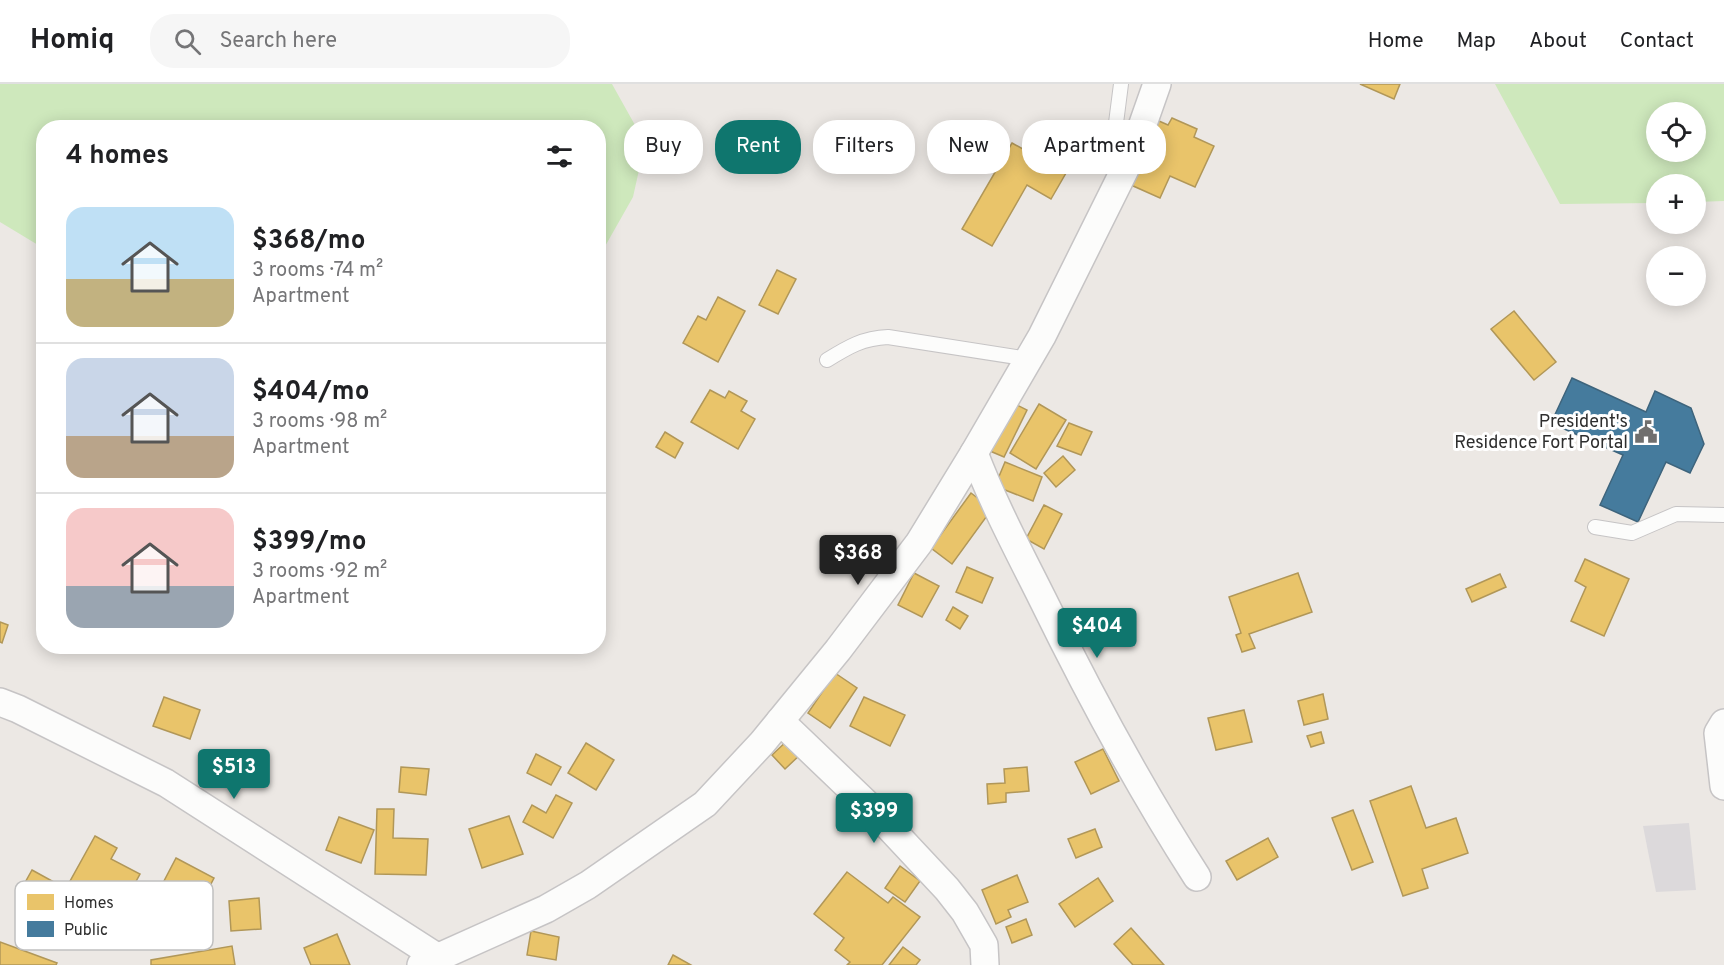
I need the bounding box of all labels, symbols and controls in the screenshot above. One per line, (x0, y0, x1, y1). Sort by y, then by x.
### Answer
search box (150, 14, 570, 68)
text: Homiq (30, 23, 114, 59)
icon: search (171, 25, 204, 58)
text: Search here (219, 28, 337, 55)
text: Home (1368, 28, 1424, 55)
text: Map (1457, 28, 1496, 55)
text: About (1529, 28, 1587, 55)
text: Contact (1620, 28, 1694, 55)
map controls (1646, 102, 1706, 306)
button: locate (1646, 102, 1706, 162)
chip: Buy (624, 120, 703, 174)
chip: Rent (715, 120, 801, 174)
chip: Filters (813, 120, 915, 174)
chip: New (927, 120, 1010, 174)
chip: Apartment (1022, 120, 1166, 174)
text: 4 homes (66, 140, 169, 173)
icon: filters (543, 140, 576, 173)
button: + (1646, 174, 1706, 234)
text: $368/mo (252, 225, 365, 258)
icon: home (114, 231, 186, 303)
button: − (1646, 246, 1706, 306)
text: 3 rooms · 74 m² (252, 258, 383, 284)
text: Apartment (252, 284, 350, 310)
text: $404/mo (252, 376, 369, 409)
icon: home (114, 382, 186, 454)
text: 3 rooms · 98 m² (252, 409, 387, 435)
place label: President's Residence Fort Portal (1454, 411, 1628, 455)
public building icon: President's Residence Fort Portal (1633, 419, 1659, 445)
text: Apartment (252, 435, 350, 461)
text: $399/mo (252, 526, 366, 559)
icon: home (114, 532, 186, 604)
pin: $368 (822, 535, 894, 586)
text: $368 (834, 541, 882, 567)
text: 3 rooms · 92 m² (252, 559, 387, 585)
text: Apartment (252, 585, 350, 611)
pin: $404 (1061, 608, 1133, 659)
text: $404 (1072, 614, 1122, 640)
pin: $513 (198, 749, 270, 800)
text: $513 (212, 755, 256, 781)
pin: $399 (838, 793, 910, 844)
text: $399 (850, 799, 898, 825)
legend (15, 881, 213, 950)
text: Homes (64, 894, 114, 914)
text: Public (64, 921, 108, 941)

